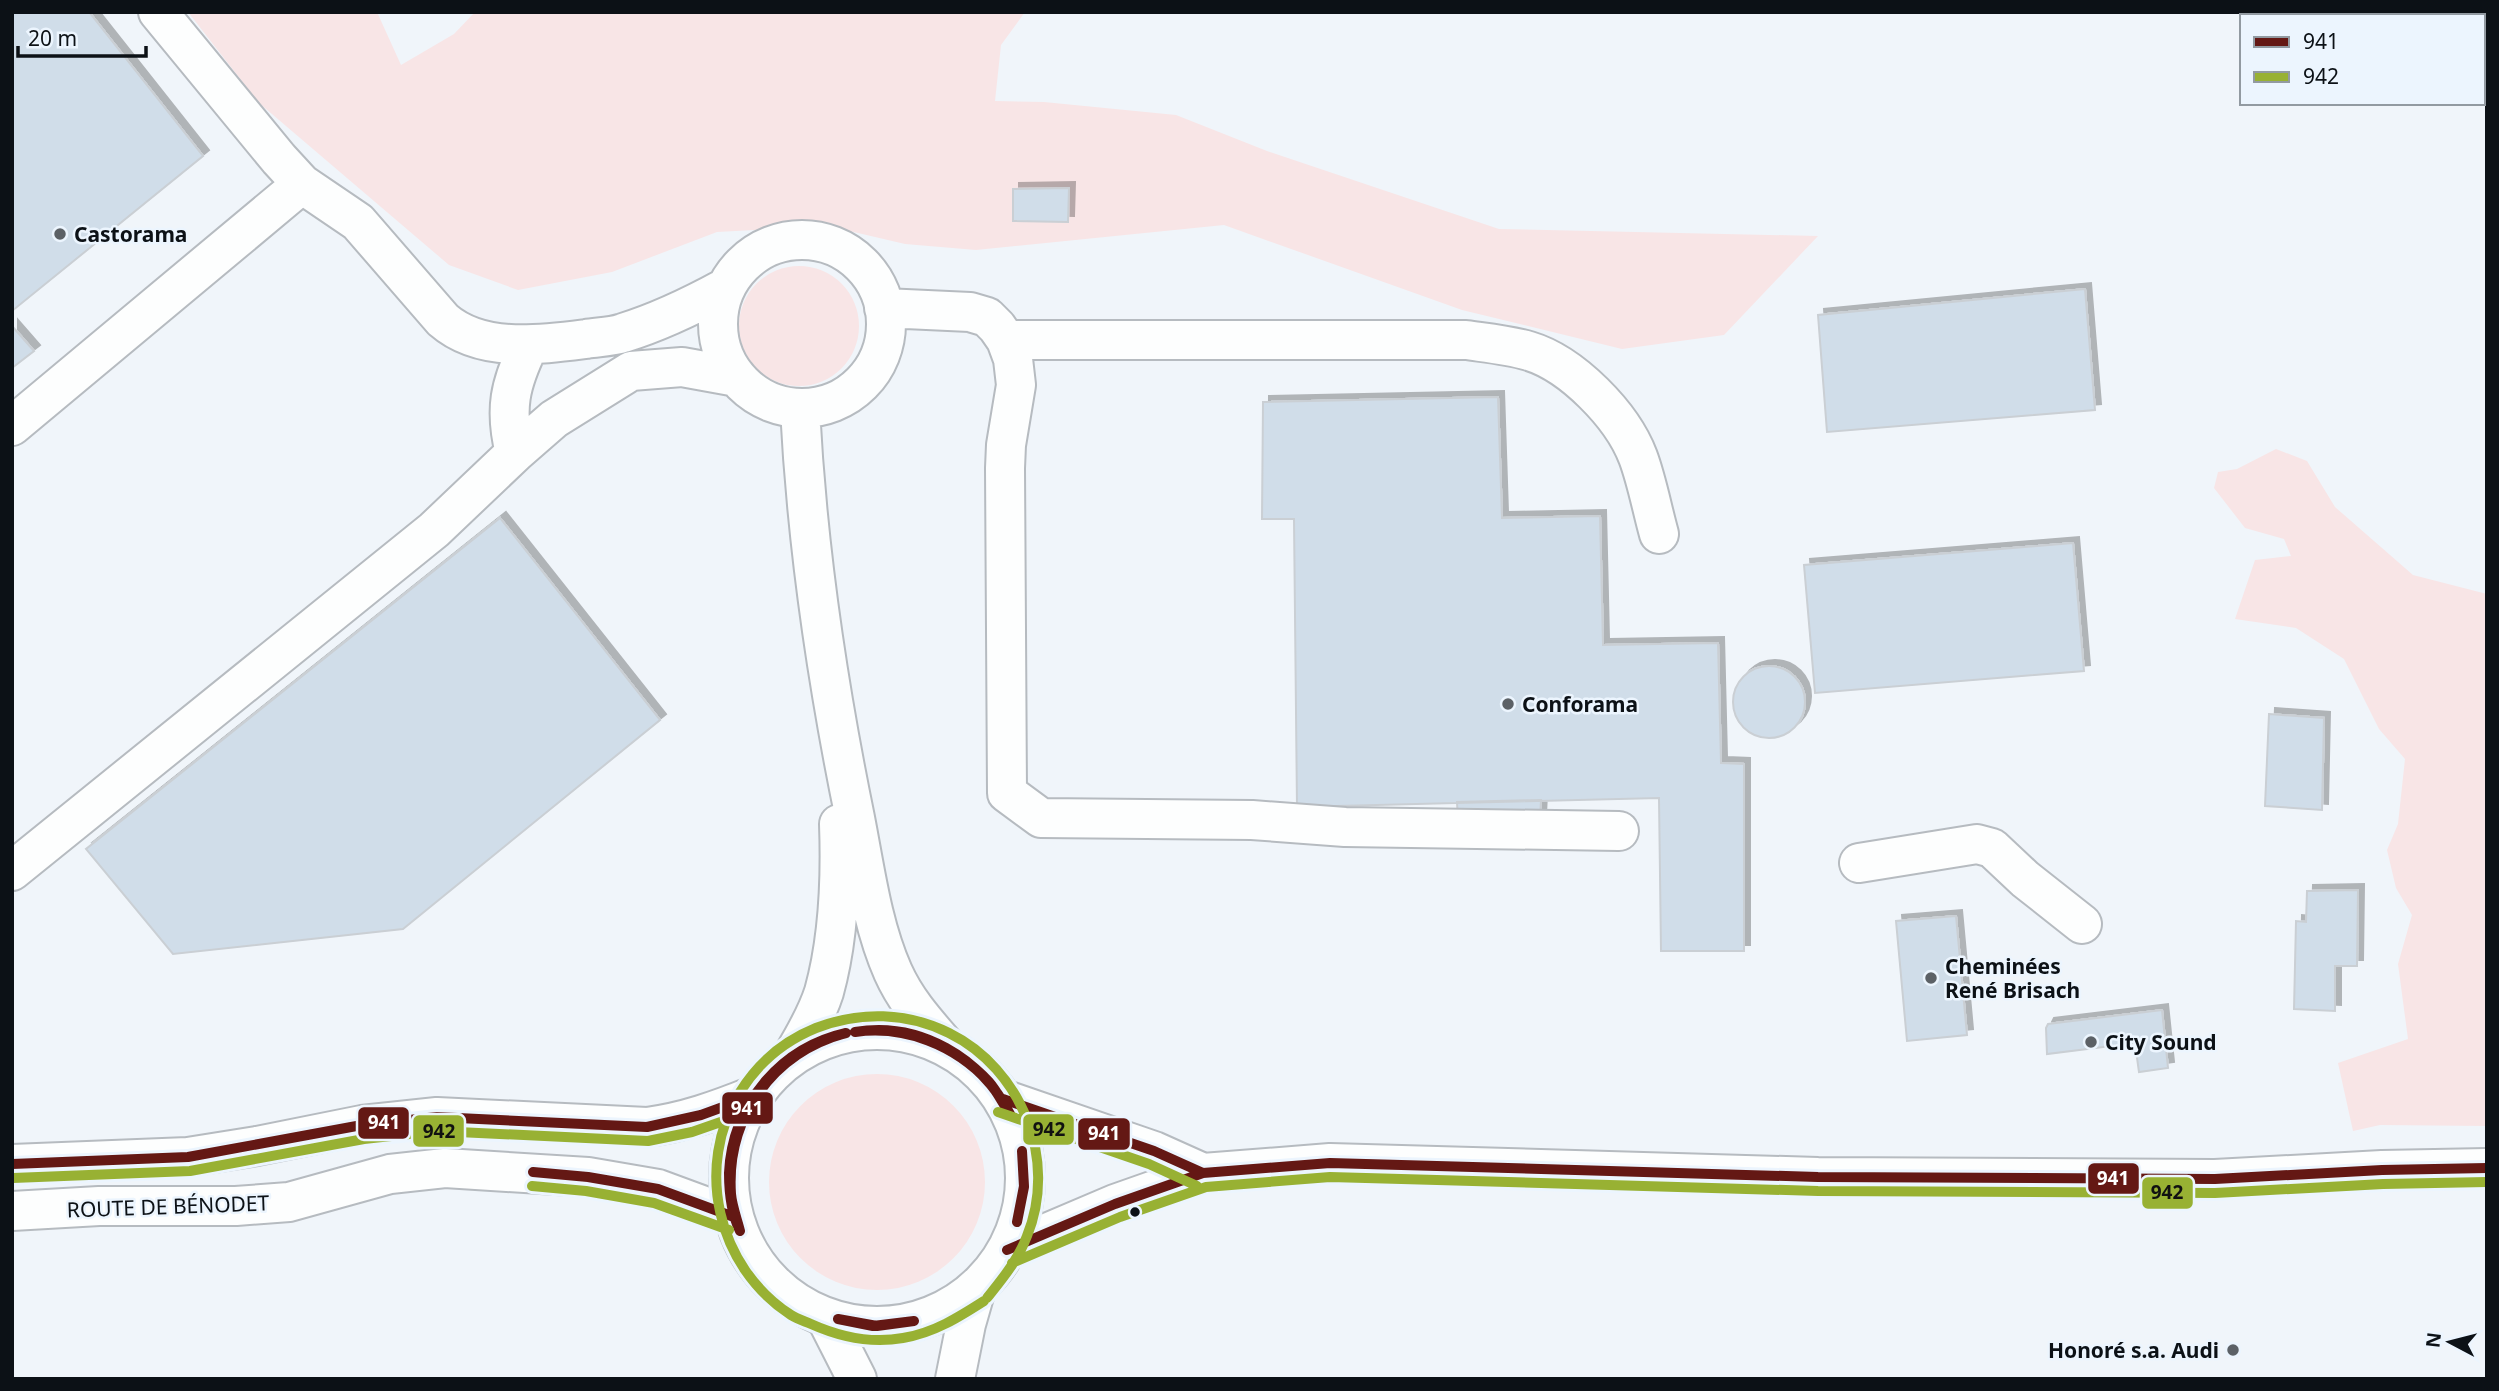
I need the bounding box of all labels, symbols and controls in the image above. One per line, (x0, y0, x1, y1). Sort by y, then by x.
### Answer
scale bar (18, 14, 145, 58)
legend (2240, 14, 2485, 105)
text: 20 m (28, 24, 77, 52)
text: 941 (2303, 27, 2339, 55)
text: 942 (2303, 62, 2339, 90)
place label: Castorama (74, 220, 187, 248)
marker: Castorama (52, 226, 68, 242)
place label: Conforama (1522, 690, 1638, 718)
marker: Conforama (1500, 696, 1516, 712)
place label: Cheminées René Brisach (1945, 952, 2080, 1004)
marker: Cheminées René Brisach (1923, 970, 1939, 986)
place label: City Sound (2105, 1028, 2217, 1056)
marker: City Sound (2083, 1034, 2099, 1050)
line badge: 941 (721, 1091, 774, 1125)
text: 941 (731, 1095, 763, 1121)
line badge: 941 (357, 1106, 410, 1140)
text: 941 (368, 1109, 400, 1135)
line badge: 942 (1022, 1113, 1075, 1146)
line badge: 942 (412, 1114, 465, 1148)
text: 942 (1033, 1116, 1065, 1142)
line badge: 941 (1077, 1117, 1131, 1151)
text: 942 (423, 1118, 455, 1144)
text: 941 (1088, 1120, 1120, 1146)
line badge: 941 (2087, 1162, 2140, 1195)
text: 941 (2097, 1165, 2129, 1191)
line badge: 942 (2141, 1176, 2194, 1210)
text: 942 (2151, 1179, 2183, 1205)
street label: ROUTE DE BÉNODET (66, 1188, 270, 1224)
unlabelled marker (1128, 1205, 1142, 1219)
north arrow (2415, 1307, 2485, 1377)
text: N (2419, 1331, 2447, 1349)
place label: Honoré s.a. Audi (2048, 1336, 2219, 1364)
marker: Honoré s.a. Audi (2225, 1342, 2241, 1358)

